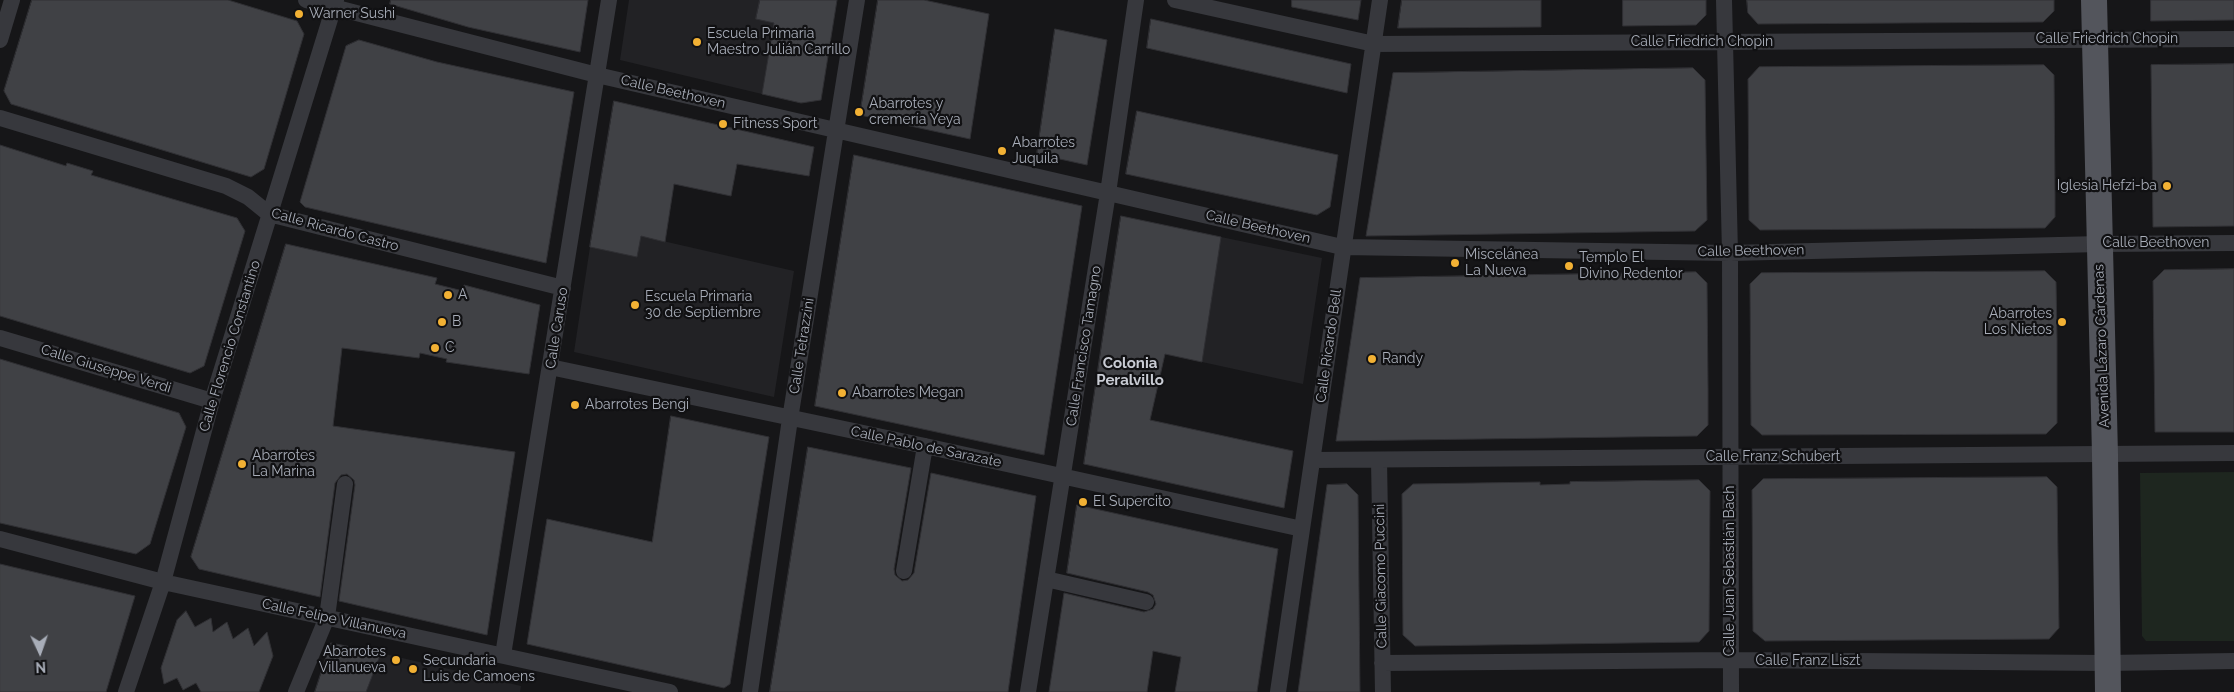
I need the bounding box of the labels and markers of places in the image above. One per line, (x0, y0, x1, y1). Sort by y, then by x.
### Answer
place label: Warner Sushi (309, 6, 395, 22)
marker: Warner Sushi (293, 8, 305, 20)
place label: Escuela Primaria Maestro Julián Carrillo (707, 26, 850, 58)
marker: Escuela Primaria Maestro Julián Carrillo (691, 36, 703, 48)
place label: Abarrotes y cremería Yeya (869, 96, 961, 128)
marker: Abarrotes y cremería Yeya (853, 106, 865, 118)
place label: Fitness Sport (733, 116, 818, 132)
marker: Fitness Sport (717, 118, 729, 130)
place label: Abarrotes Juquila (1012, 135, 1075, 168)
marker: Abarrotes Juquila (996, 145, 1008, 157)
place label: Iglesia Hefzi-ba (2057, 178, 2157, 194)
marker: Iglesia Hefzi-ba (2161, 180, 2173, 192)
place label: Miscelánea La Nueva (1465, 247, 1538, 280)
place label: Templo El Divino Redentor (1579, 250, 1683, 282)
marker: Miscelánea La Nueva (1449, 257, 1461, 269)
marker: Templo El Divino Redentor (1563, 260, 1575, 272)
place label: A (458, 287, 467, 303)
marker: A (442, 289, 454, 301)
place label: Escuela Primaria 30 de Septiembre (645, 289, 761, 322)
marker: Escuela Primaria 30 de Septiembre (629, 299, 641, 311)
place label: Abarrotes Los Nietos (1984, 306, 2052, 338)
place label: B (452, 314, 461, 330)
marker: B (436, 316, 448, 328)
marker: Abarrotes Los Nietos (2056, 316, 2068, 328)
place label: C (445, 340, 455, 356)
marker: C (429, 342, 441, 354)
place label: Randy (1382, 351, 1423, 367)
marker: Randy (1366, 353, 1378, 365)
place label: Abarrotes Megan (852, 385, 963, 401)
marker: Abarrotes Megan (836, 387, 848, 399)
place label: Abarrotes Bengi (585, 397, 689, 413)
marker: Abarrotes Bengi (569, 399, 581, 411)
place label: Abarrotes La Marina (252, 448, 315, 481)
marker: Abarrotes La Marina (236, 458, 248, 470)
place label: El Supercito (1093, 494, 1171, 510)
marker: El Supercito (1077, 496, 1089, 508)
place label: Abarrotes Villanueva (319, 644, 386, 676)
place label: Secundaria Luis de Camoens (423, 653, 535, 686)
marker: Abarrotes Villanueva (390, 654, 402, 666)
marker: Secundaria Luis de Camoens (407, 663, 419, 675)

